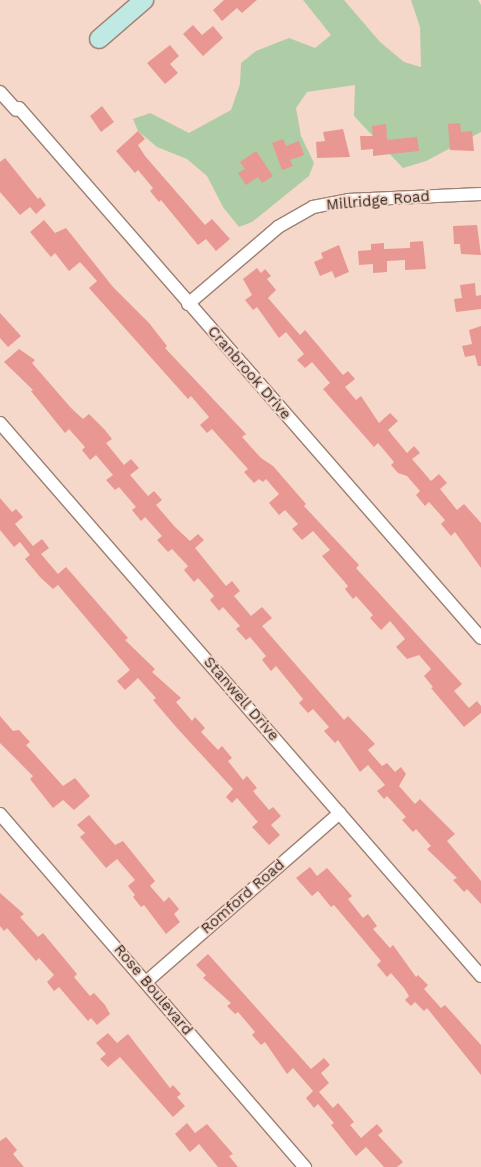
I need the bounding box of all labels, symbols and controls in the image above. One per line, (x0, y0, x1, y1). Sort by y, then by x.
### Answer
street label: Millridge Road (325, 188, 431, 214)
street label: Cranbrook Drive (203, 322, 295, 424)
street label: Stanwell Drive (199, 653, 283, 745)
street label: Romford Road (198, 856, 288, 938)
street label: Rose Boulevard (110, 941, 196, 1039)

